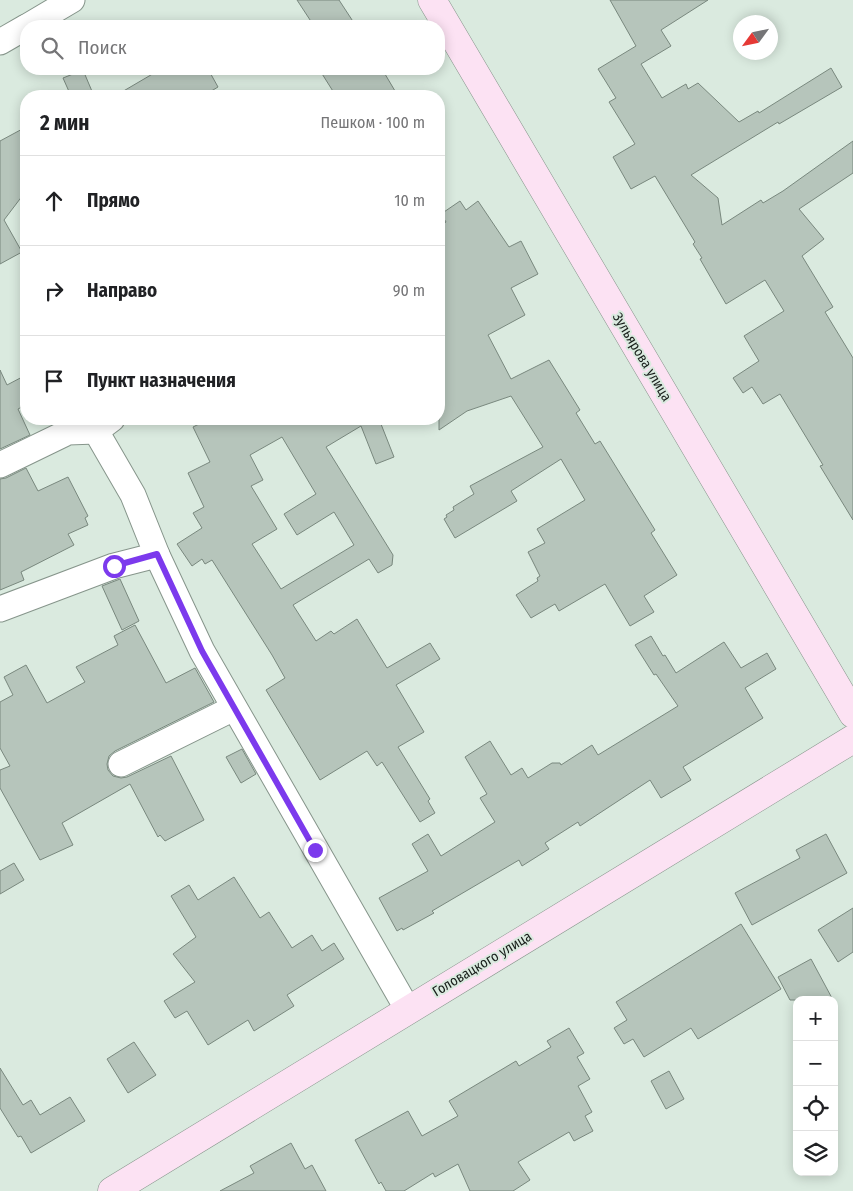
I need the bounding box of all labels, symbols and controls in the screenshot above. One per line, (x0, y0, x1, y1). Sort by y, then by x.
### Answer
north arrow (733, 15, 778, 60)
search box (20, 20, 445, 75)
icon: search (38, 34, 66, 62)
text: Поиск (78, 36, 127, 59)
text: 2 мин (40, 110, 89, 136)
text: Пешком · 100 m (321, 113, 425, 132)
icon: ahead (40, 187, 68, 215)
text: Прямо (87, 189, 140, 212)
text: 10 m (394, 191, 425, 210)
icon: right (40, 277, 68, 305)
text: Направо (87, 279, 157, 302)
text: 90 m (393, 281, 425, 300)
street label: Зульярова улица (609, 310, 675, 404)
icon: arrive (40, 367, 68, 395)
text: Пункт назначения (87, 369, 236, 392)
route start (103, 555, 126, 578)
route end (304, 839, 327, 862)
street label: Головацкого улица (429, 928, 535, 1000)
map controls (793, 996, 838, 1176)
button: + (793, 996, 838, 1041)
button: − (793, 1041, 838, 1086)
button: locate (793, 1086, 838, 1131)
button: layers (793, 1131, 838, 1176)

